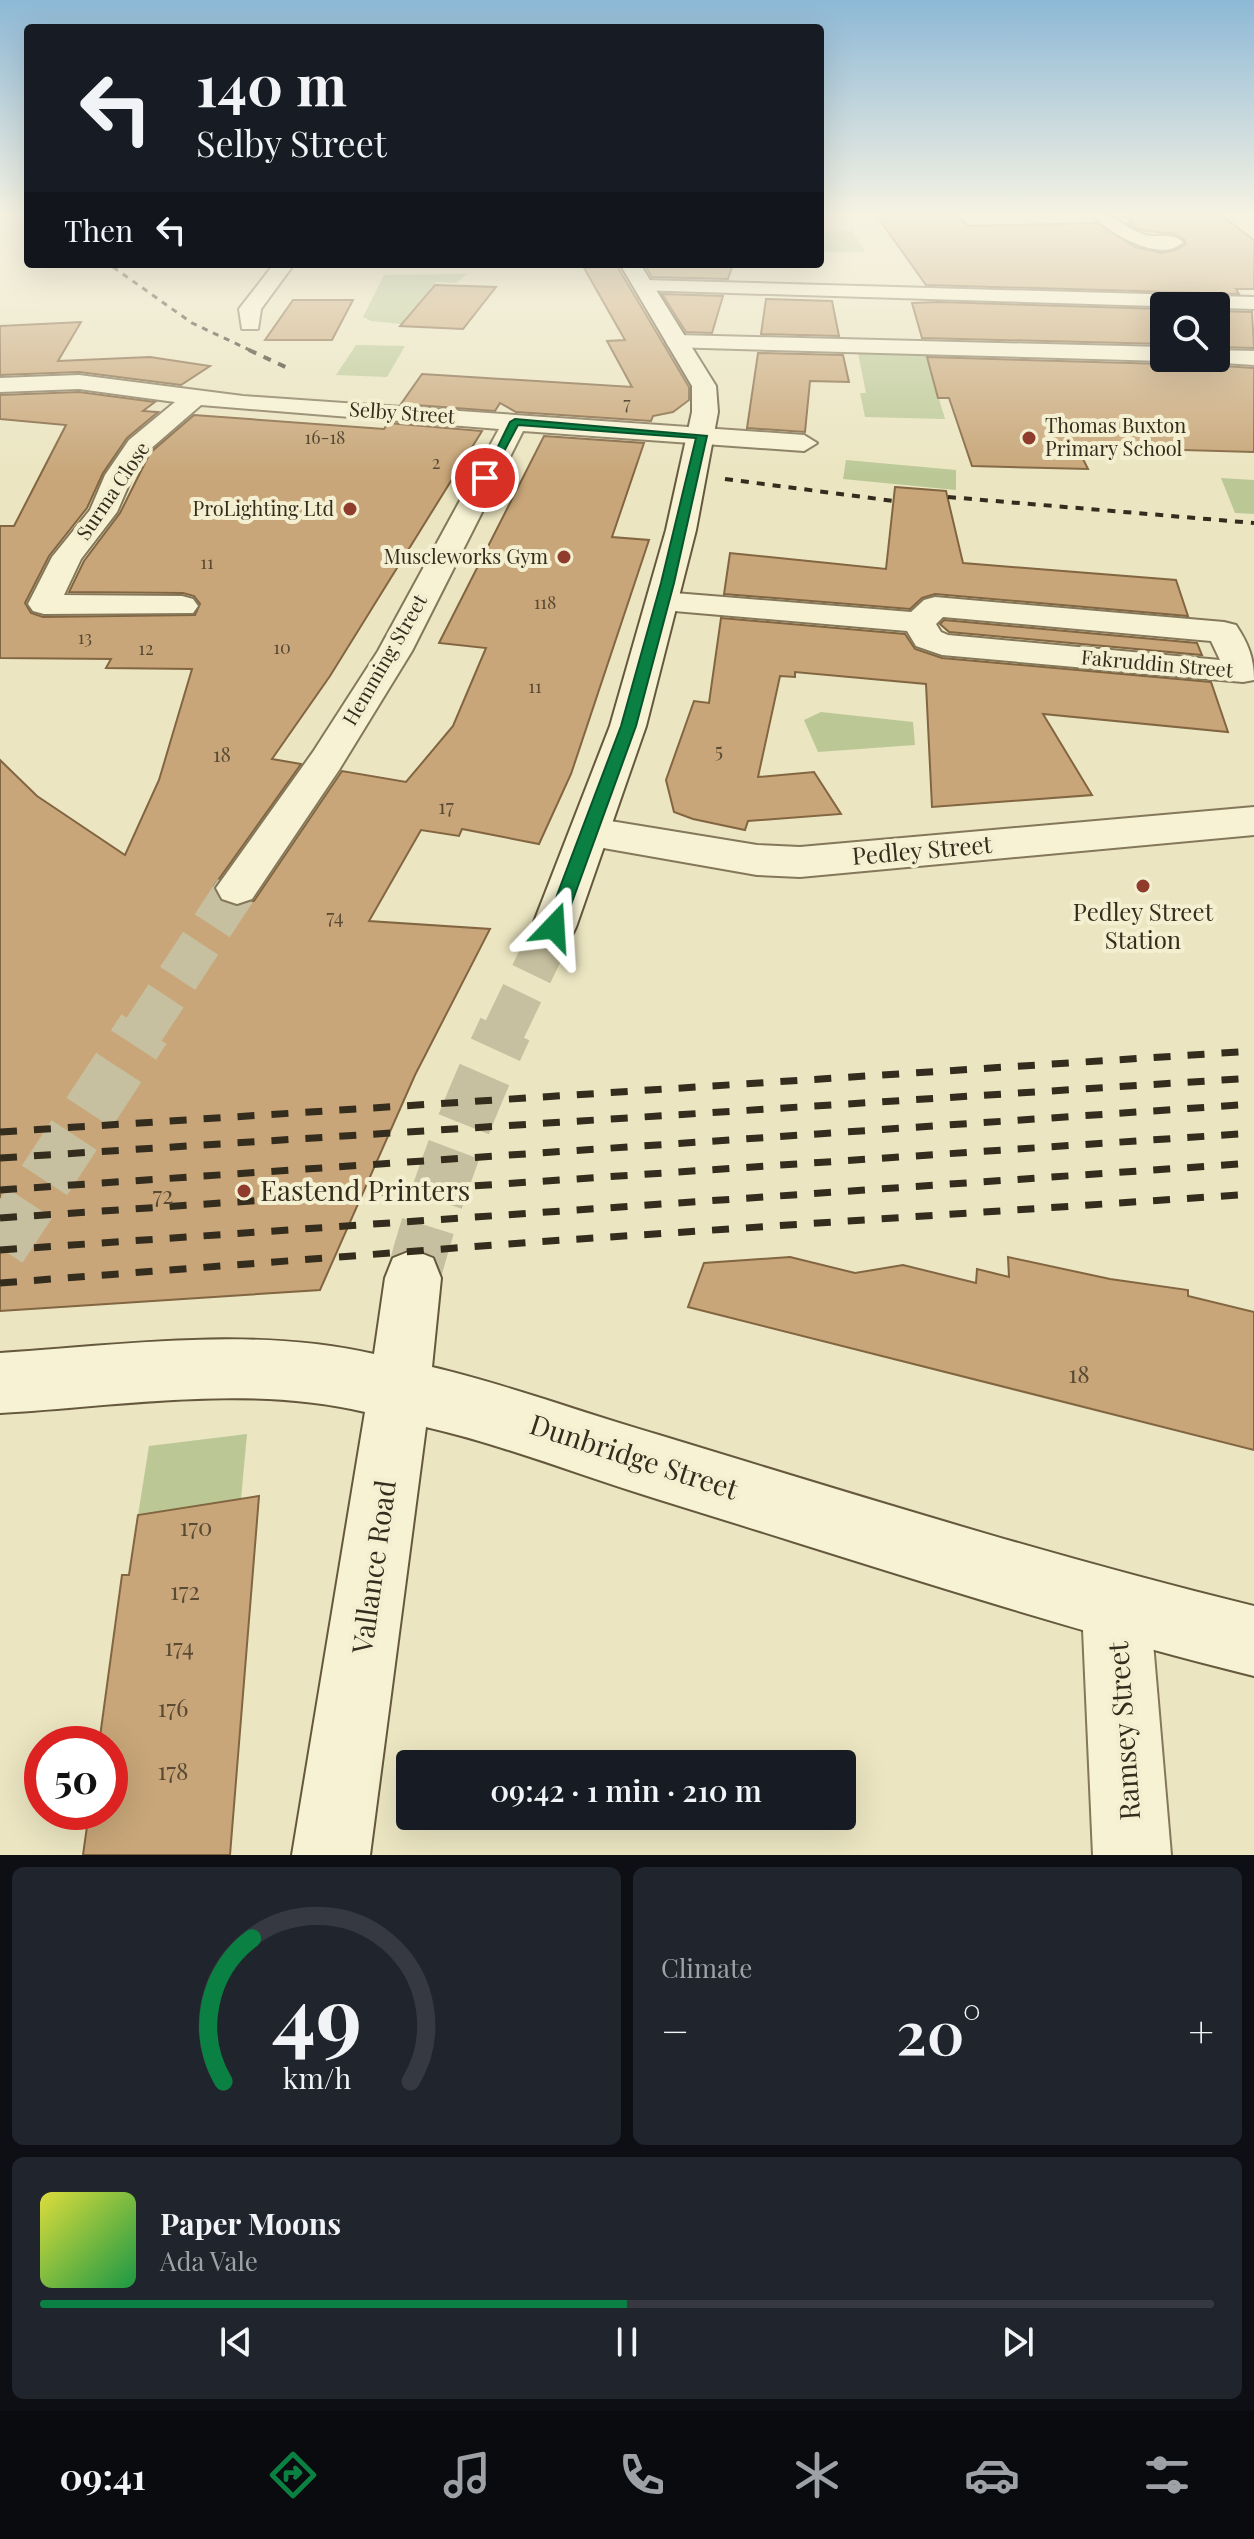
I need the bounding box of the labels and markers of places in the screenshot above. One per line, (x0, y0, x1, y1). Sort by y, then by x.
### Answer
place label: Thomas Buxton Primary School (1045, 411, 1186, 461)
marker: Thomas Buxton Primary School (1020, 429, 1038, 447)
pin (451, 444, 519, 512)
place label: ProLighting Ltd (193, 494, 334, 521)
marker: ProLighting Ltd (341, 500, 359, 518)
place label: Muscleworks Gym (384, 542, 548, 569)
marker: Muscleworks Gym (555, 548, 573, 566)
marker: Pedley Street Station (1134, 877, 1152, 895)
place label: Pedley Street Station (1073, 895, 1214, 955)
place label: Eastend Printers (260, 1171, 470, 1208)
marker: Eastend Printers (235, 1182, 253, 1200)

